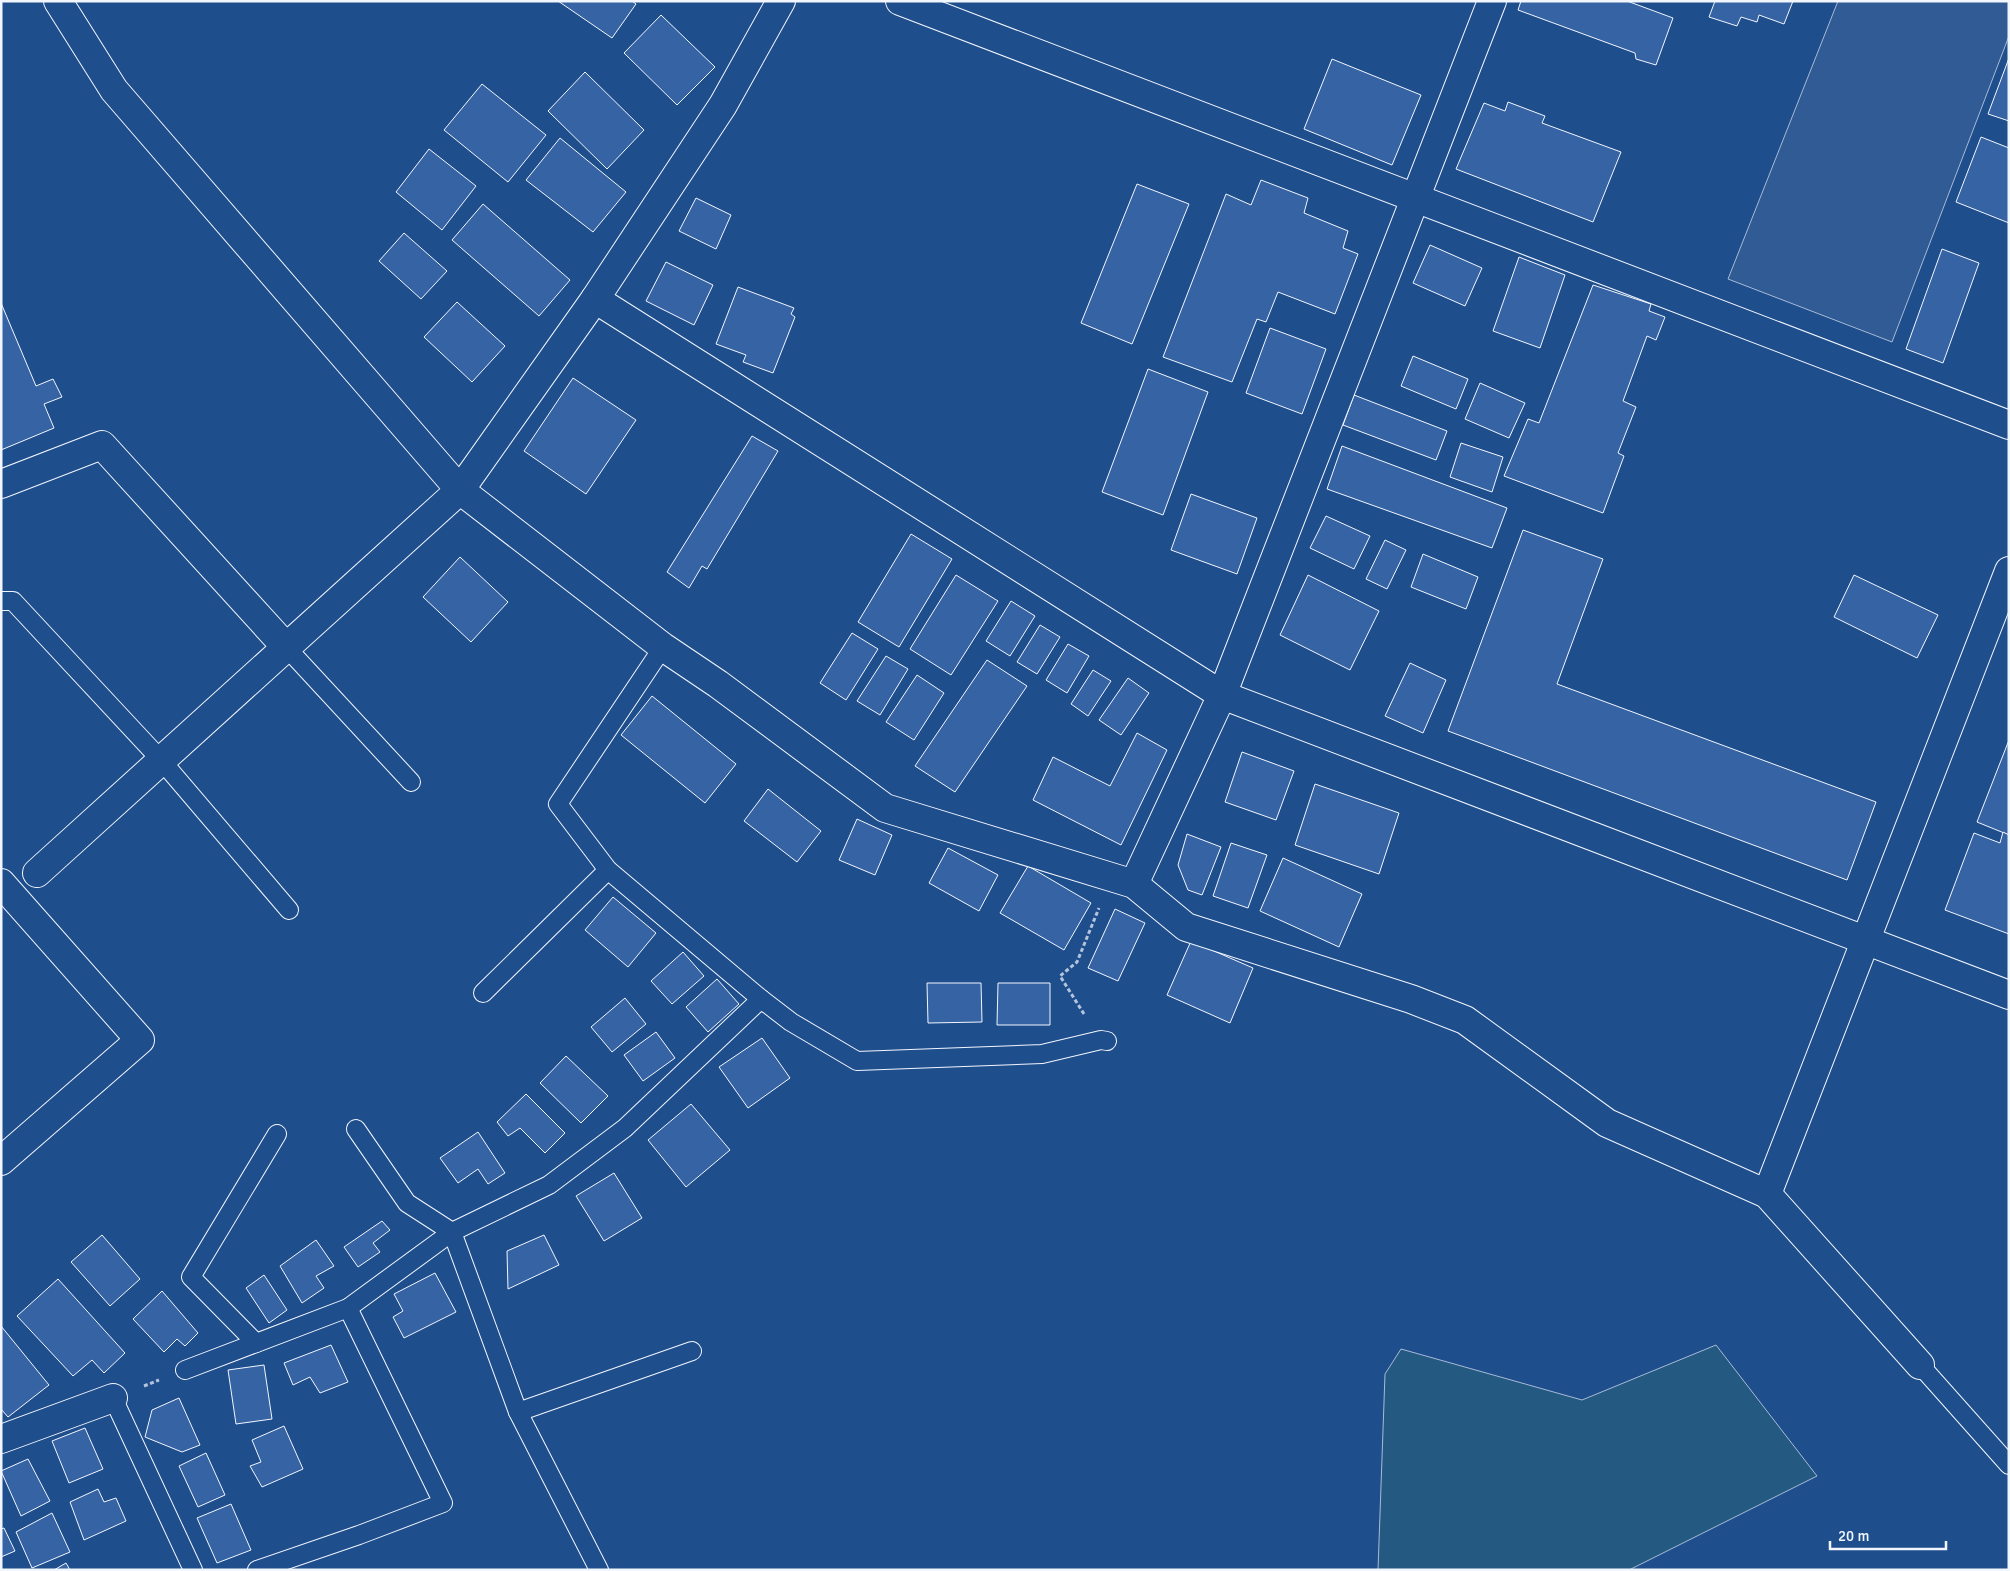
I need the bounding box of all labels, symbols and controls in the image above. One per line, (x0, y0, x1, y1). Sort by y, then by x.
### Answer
scale bar (1830, 1518, 1946, 1550)
text: 20 m (1838, 1527, 1869, 1545)

